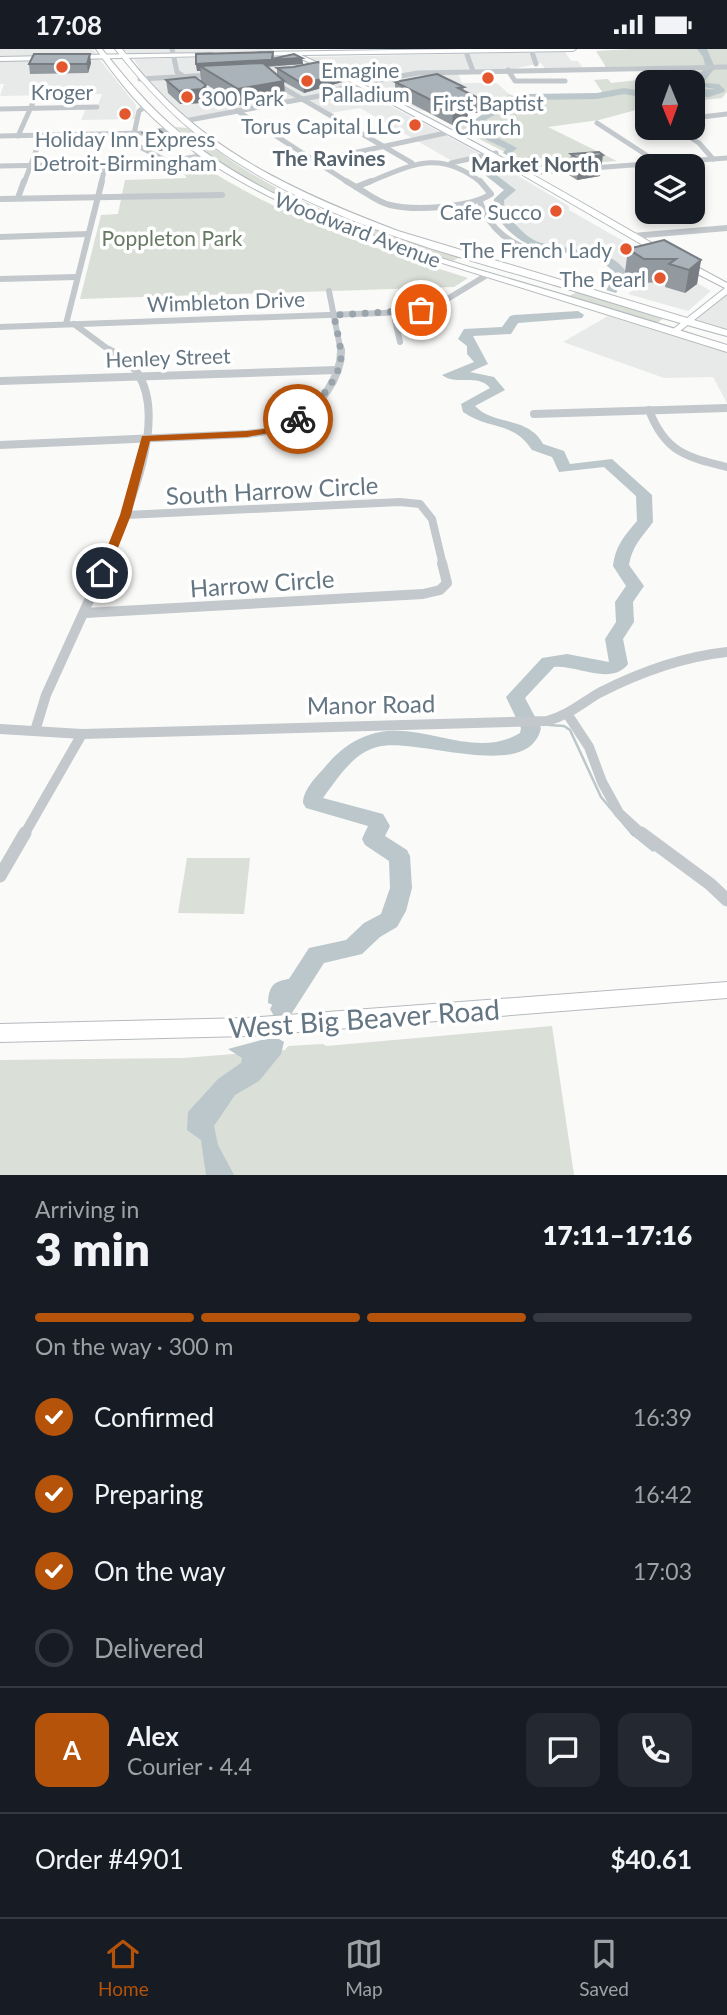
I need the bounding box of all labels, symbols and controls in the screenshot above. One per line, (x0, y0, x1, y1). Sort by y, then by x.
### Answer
text: 17:08 (35, 9, 102, 41)
place label: Emagine Palladium (321, 57, 410, 106)
marker: Kroger (54, 59, 70, 75)
marker: First Baptist Church (480, 70, 496, 86)
north arrow (635, 70, 705, 140)
map controls (635, 70, 705, 224)
marker: Emagine Palladium (299, 73, 315, 89)
place label: Kroger (31, 79, 94, 104)
place label: 300 Park (201, 85, 284, 110)
marker: 300 Park (179, 89, 195, 105)
place label: First Baptist Church (432, 90, 544, 139)
marker: Holiday Inn Express Detroit-Birmingham (117, 106, 133, 122)
place label: Torus Capital LLC (241, 113, 401, 138)
marker: Torus Capital LLC (407, 117, 423, 133)
place label: Holiday Inn Express Detroit-Birmingham (33, 126, 217, 175)
district label: The Ravines (272, 145, 386, 170)
district label: Market North (471, 151, 599, 176)
button: layers (635, 154, 705, 224)
street label: Woodward Avenue (271, 186, 445, 272)
place label: Cafe Succo (440, 199, 542, 224)
marker: Cafe Succo (548, 203, 564, 219)
park label: Poppleton Park (102, 225, 243, 250)
place label: The French Lady (460, 237, 612, 262)
marker: The French Lady (618, 241, 634, 257)
place label: The Pearl (559, 266, 646, 291)
marker: The Pearl (652, 270, 668, 286)
pin (391, 280, 451, 340)
street label: Wimbleton Drive (146, 286, 306, 316)
icon: bag (402, 291, 440, 329)
street label: Henley Street (105, 342, 232, 372)
courier (263, 384, 333, 454)
icon: bike (279, 400, 317, 438)
street label: South Harrow Circle (165, 470, 379, 510)
pin (72, 543, 132, 603)
icon: home (83, 554, 121, 592)
street label: Harrow Circle (189, 563, 335, 603)
street label: Manor Road (307, 688, 435, 720)
street label: West Big Beaver Road (227, 992, 501, 1044)
text: Arriving in (35, 1195, 139, 1223)
text: 17:11–17:16 (542, 1219, 692, 1251)
text: 3 min (35, 1221, 150, 1276)
text: On the way · 300 m (35, 1332, 234, 1360)
icon: check (35, 1398, 73, 1436)
text: Confirmed (94, 1401, 214, 1433)
text: 16:39 (633, 1403, 692, 1431)
icon: check (35, 1475, 73, 1513)
text: Preparing (94, 1478, 203, 1510)
text: 16:42 (633, 1480, 692, 1508)
icon: check (35, 1552, 73, 1590)
text: On the way (94, 1555, 226, 1587)
text: 17:03 (633, 1557, 692, 1585)
text: Delivered (94, 1632, 204, 1664)
button: chat (526, 1713, 600, 1787)
button: phone (618, 1713, 692, 1787)
text: Alex (127, 1720, 179, 1752)
text: A (63, 1734, 81, 1766)
text: Courier · 4.4 (127, 1752, 252, 1780)
text: Order #4901 (35, 1843, 184, 1875)
text: $40.61 (610, 1843, 692, 1875)
tab: Home (98, 1935, 149, 2000)
tab: Map (345, 1935, 383, 2000)
tab: Saved (579, 1935, 629, 2000)

